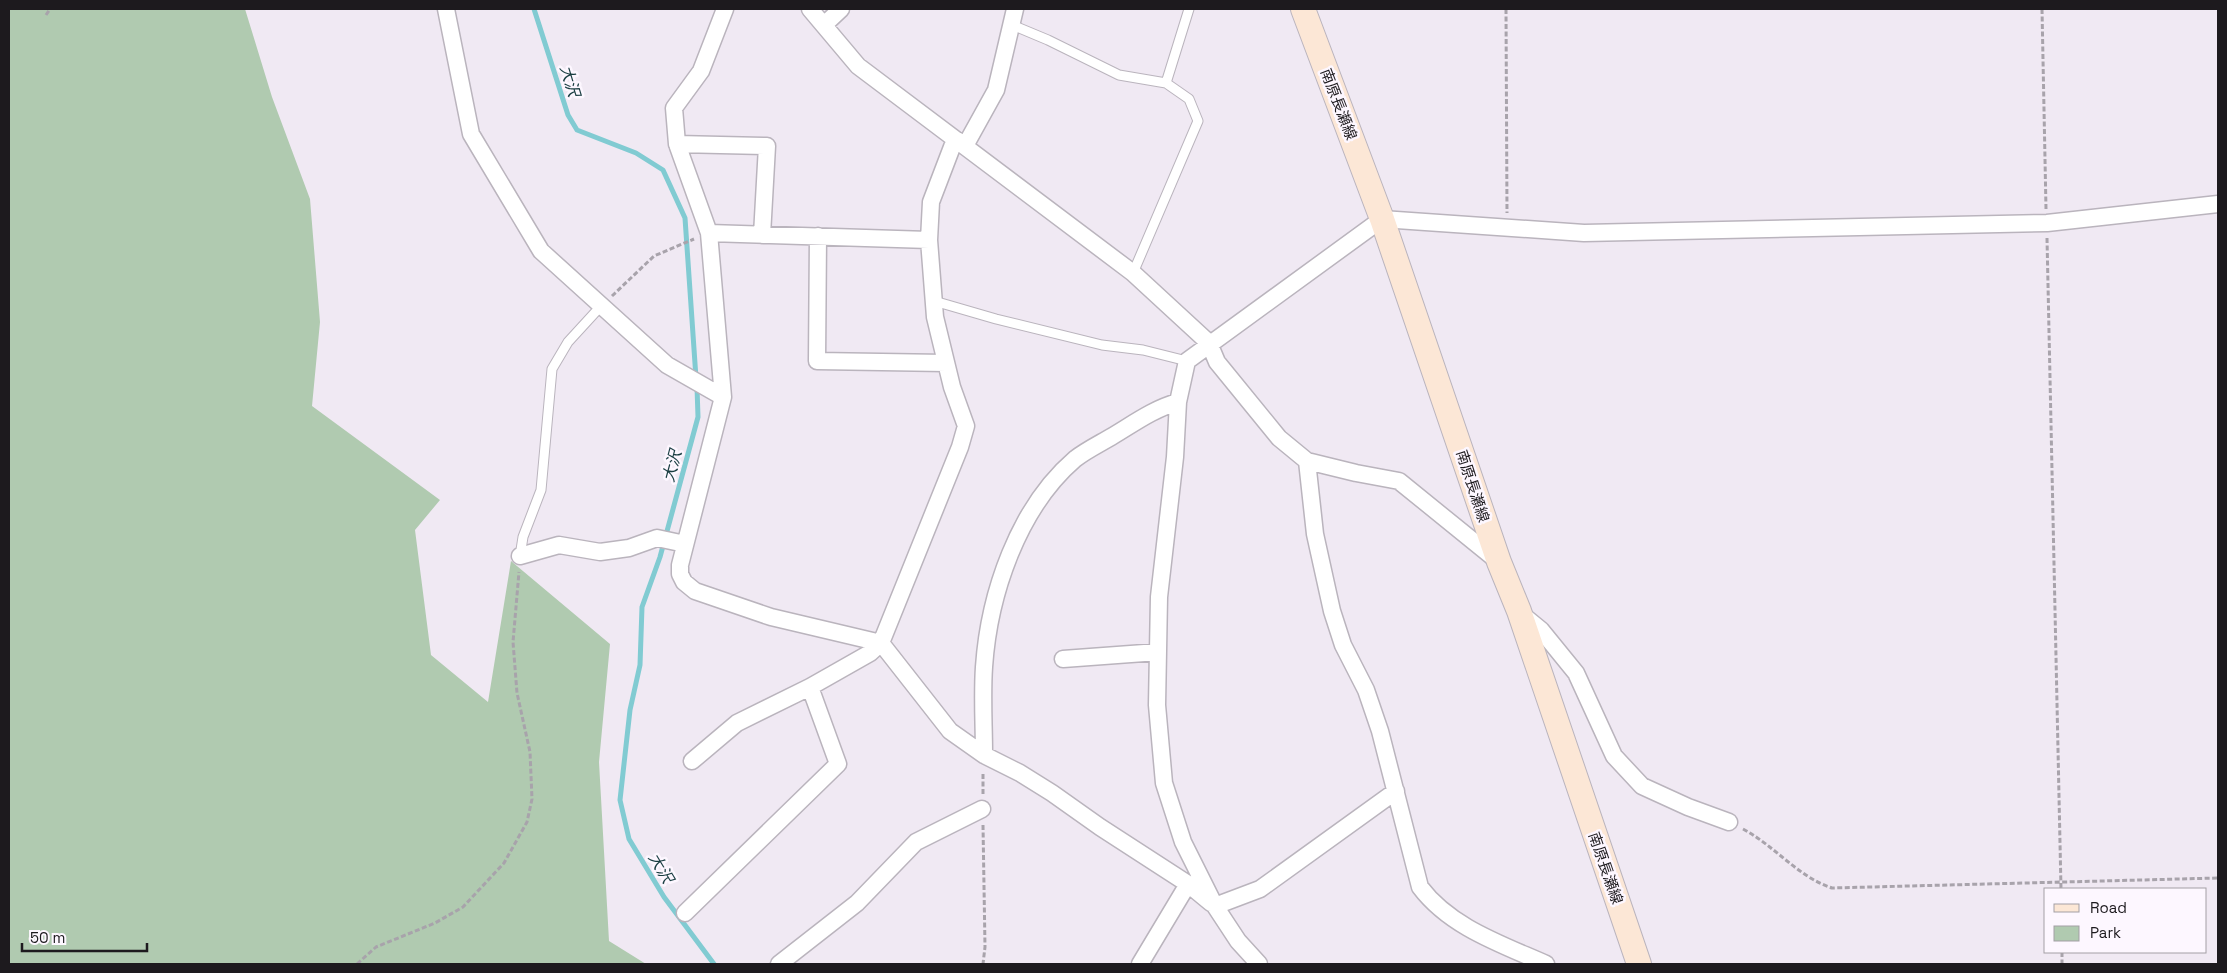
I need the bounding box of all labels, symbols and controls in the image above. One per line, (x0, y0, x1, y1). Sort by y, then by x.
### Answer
water label: 大沢 (555, 63, 585, 101)
street label: 南原長瀬線 (1317, 66, 1361, 142)
water label: 大沢 (658, 446, 687, 484)
street label: 南原長瀬線 (1452, 447, 1494, 525)
street label: 南原長瀬線 (1585, 829, 1627, 907)
water label: 大沢 (644, 849, 679, 889)
legend (2044, 888, 2207, 953)
text: Road (2090, 898, 2127, 917)
scale bar (22, 920, 148, 952)
text: Park (2090, 923, 2121, 942)
text: 50 m (30, 928, 65, 947)

